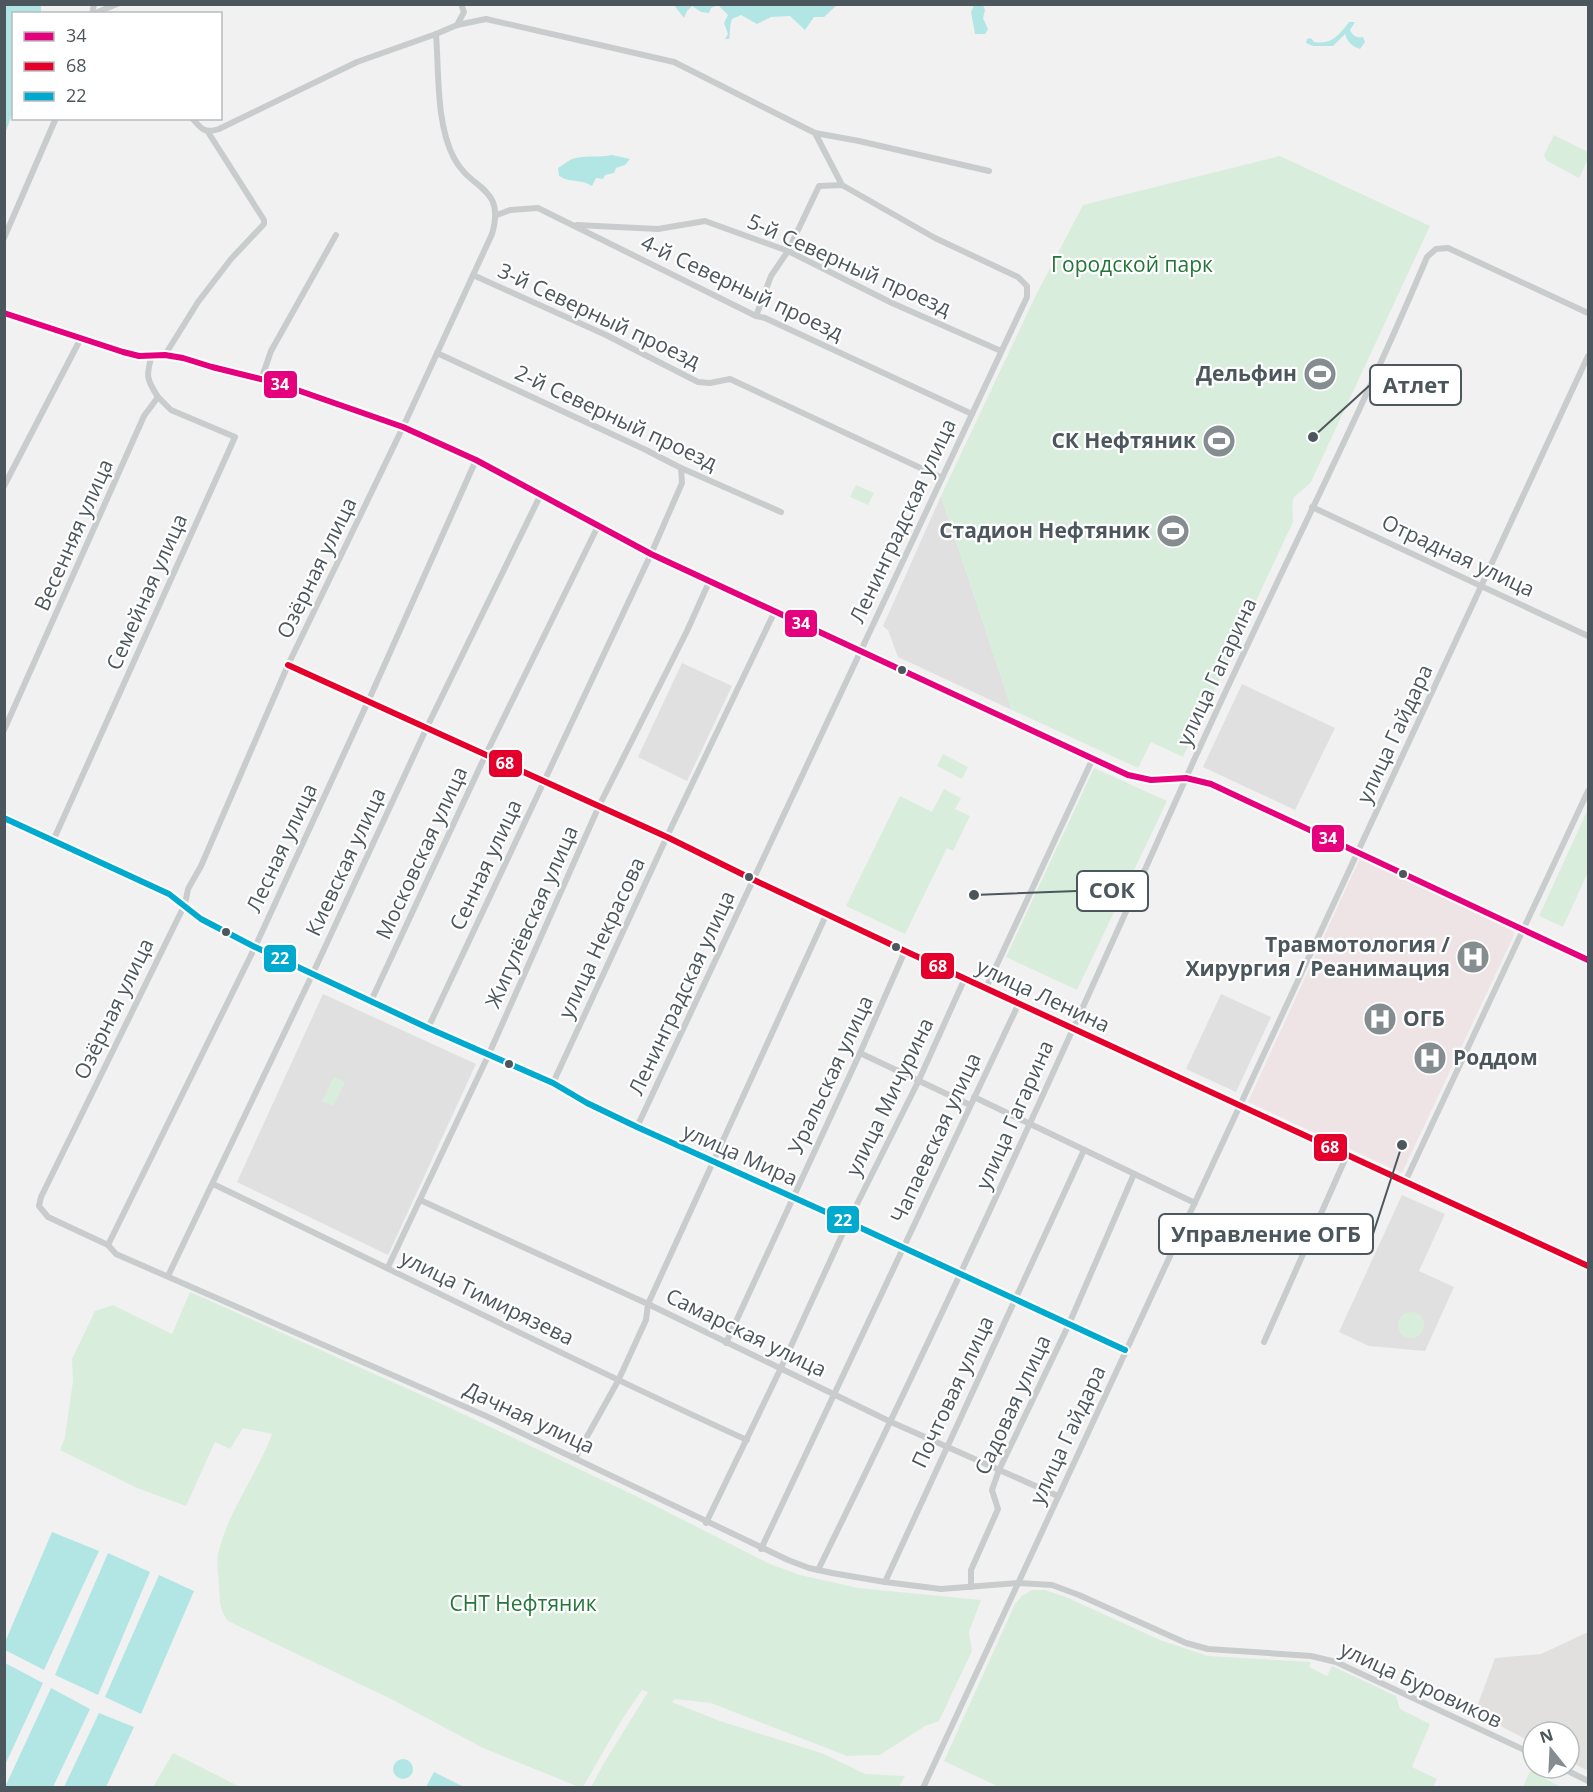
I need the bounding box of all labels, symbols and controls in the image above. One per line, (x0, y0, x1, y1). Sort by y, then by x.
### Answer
legend (12, 12, 222, 120)
text: 34 (66, 23, 87, 47)
text: 68 (66, 53, 87, 77)
text: 22 (66, 83, 87, 107)
street label: 5-й Северный проезд (743, 207, 956, 322)
street label: 4-й Северный проезд (637, 228, 848, 346)
park label: Городской парк (1051, 250, 1213, 278)
street label: 3-й Северный проезд (494, 256, 705, 374)
sports icon: Дельфин (1302, 356, 1338, 392)
street label: 2-й Северный проезд (511, 358, 722, 476)
place label: Дельфин (1196, 359, 1297, 387)
callout: Атлет (1370, 365, 1461, 405)
text: Атлет (1383, 369, 1449, 399)
line badge: 34 (263, 370, 298, 399)
text: 34 (271, 373, 289, 395)
street label: Ленинградская улица (842, 414, 962, 627)
sports icon: СК Нефтяник (1201, 423, 1237, 459)
place label: СК Нефтяник (1051, 426, 1196, 454)
street label: Весенняя улица (27, 454, 119, 615)
street label: Озёрная улица (270, 492, 362, 643)
street label: Отрадная улица (1377, 507, 1539, 603)
street label: Семейная улица (99, 509, 193, 674)
sports icon: Стадион Нефтяник (1155, 513, 1191, 549)
place label: Стадион Нефтяник (939, 516, 1150, 544)
street label: улица Гагарина (1169, 593, 1263, 750)
line badge: 34 (784, 609, 818, 638)
text: 34 (792, 612, 810, 634)
street label: улица Гайдара (1350, 660, 1439, 808)
unlabelled marker (896, 664, 908, 676)
line badge: 68 (488, 749, 523, 778)
text: 68 (496, 752, 514, 774)
street label: Московская улица (369, 762, 473, 943)
street label: Лесная улица (239, 779, 323, 917)
street label: Киевская улица (299, 783, 392, 940)
street label: Сенная улица (443, 795, 528, 934)
street label: Жигулёвская улица (478, 821, 584, 1012)
line badge: 34 (1311, 824, 1345, 853)
text: 34 (1319, 827, 1337, 849)
street label: улица Некрасова (551, 852, 651, 1023)
unlabelled marker (1397, 868, 1409, 880)
unlabelled marker (743, 871, 755, 883)
callout: СОК (1077, 871, 1148, 911)
text: СОК (1089, 874, 1135, 904)
street label: Ленинградская улица (621, 886, 741, 1099)
unlabelled marker (220, 926, 232, 938)
place label: Травмотология / Хирургия / Реанимация (1185, 930, 1450, 982)
street label: Озёрная улица (67, 933, 159, 1084)
hospital icon: Травмотология / Хирургия / Реанимация (1455, 939, 1491, 975)
unlabelled marker (890, 941, 902, 953)
line badge: 22 (263, 944, 297, 973)
text: 22 (271, 947, 289, 969)
line badge: 68 (920, 952, 955, 980)
street label: улица Ленина (972, 952, 1115, 1038)
text: 68 (929, 955, 947, 977)
street label: Уральская улица (781, 991, 879, 1159)
hospital icon: ОГБ (1362, 1001, 1398, 1037)
place label: ОГБ (1403, 1004, 1445, 1032)
street label: улица Мичурина (839, 1013, 940, 1180)
street label: улица Гагарина (969, 1036, 1060, 1194)
hospital icon: Роддом (1412, 1040, 1448, 1076)
place label: Роддом (1453, 1043, 1538, 1071)
street label: Чапаевская улица (883, 1048, 987, 1227)
unlabelled marker (503, 1058, 515, 1070)
street label: улица Мира (679, 1116, 802, 1192)
line badge: 68 (1313, 1133, 1348, 1162)
text: 68 (1321, 1136, 1339, 1158)
line badge: 22 (826, 1205, 860, 1234)
text: 22 (834, 1209, 852, 1231)
callout: Управление ОГБ (1159, 1214, 1373, 1254)
text: Управление ОГБ (1171, 1218, 1361, 1248)
street label: улица Тимирязева (396, 1243, 579, 1351)
street label: Самарская улица (662, 1281, 831, 1383)
street label: Почтовая улица (905, 1311, 1000, 1472)
street label: Садовая улица (967, 1330, 1057, 1479)
street label: улица Гайдара (1023, 1361, 1112, 1509)
street label: Дачная улица (459, 1374, 599, 1460)
park label: СНТ Нефтяник (449, 1589, 597, 1617)
street label: улица Буровиков (1336, 1634, 1507, 1734)
north arrow (1521, 1720, 1581, 1780)
text: N (1537, 1723, 1556, 1748)

